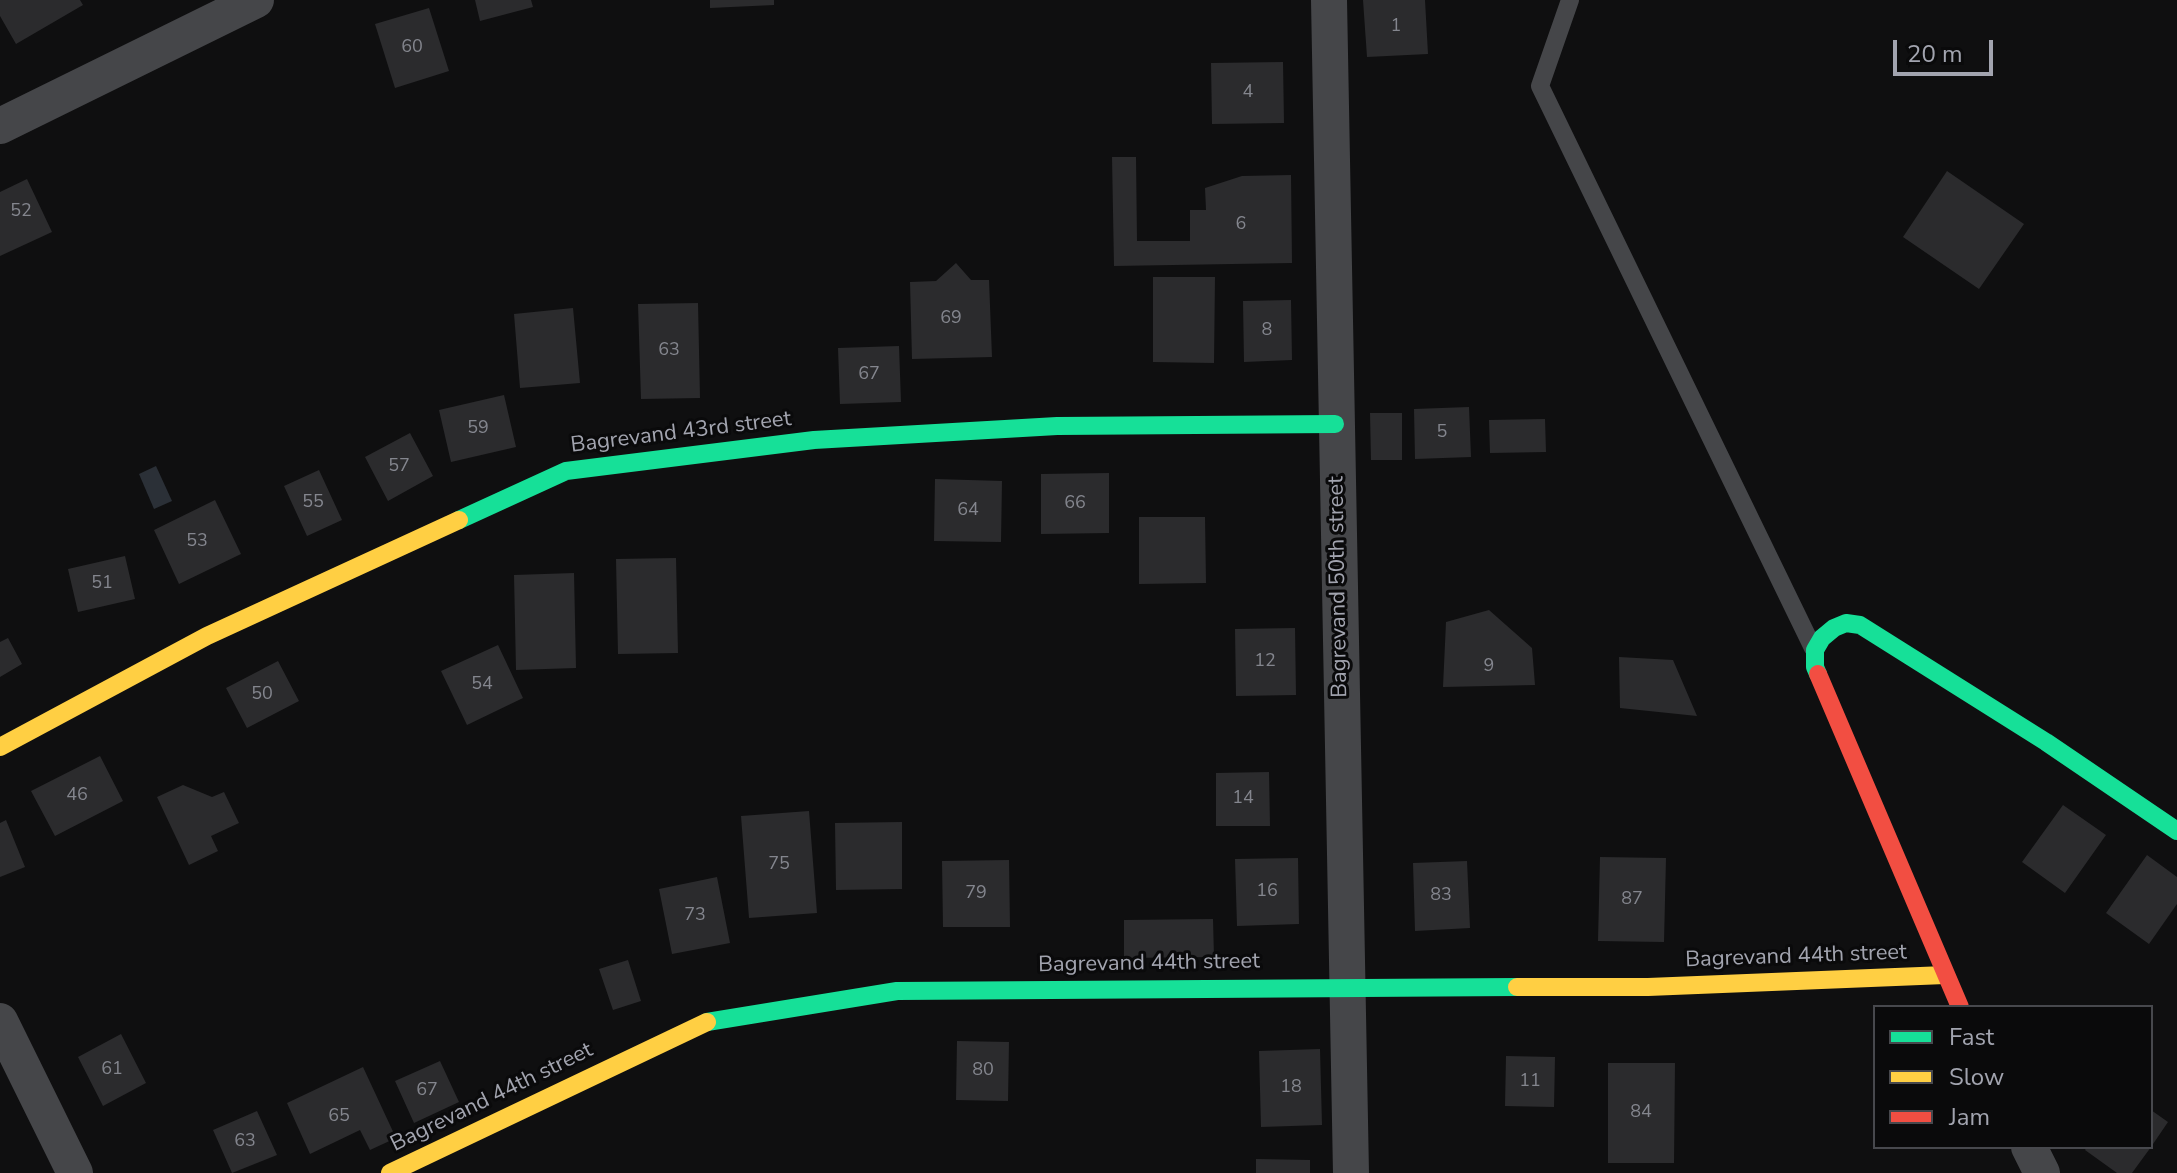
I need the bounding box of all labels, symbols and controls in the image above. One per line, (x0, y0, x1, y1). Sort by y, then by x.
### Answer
house number: 1 (1391, 16, 1401, 38)
scale bar (1897, 24, 1997, 74)
house number: 60 (401, 37, 423, 59)
text: 20 m (1907, 38, 1963, 70)
house number: 4 (1243, 82, 1253, 104)
house number: 52 (10, 201, 32, 223)
house number: 6 (1236, 214, 1246, 236)
house number: 69 (940, 308, 962, 330)
house number: 8 (1262, 320, 1272, 342)
house number: 63 (658, 340, 680, 362)
house number: 67 (858, 364, 880, 386)
street label: Bagrevand 43rd street (569, 406, 793, 460)
house number: 59 (467, 418, 489, 440)
house number: 5 (1437, 422, 1447, 444)
house number: 57 (388, 456, 410, 478)
street label: Bagrevand 50th street (1324, 476, 1354, 698)
house number: 55 (302, 492, 324, 514)
house number: 66 (1064, 493, 1086, 515)
house number: 64 (957, 500, 979, 522)
house number: 53 (186, 531, 208, 553)
house number: 51 (91, 573, 113, 595)
house number: 12 (1254, 651, 1276, 673)
house number: 9 (1484, 656, 1494, 678)
house number: 54 (471, 674, 493, 696)
house number: 50 (251, 684, 273, 706)
house number: 46 (66, 785, 88, 807)
house number: 14 (1232, 788, 1254, 810)
house number: 75 (768, 854, 790, 876)
house number: 16 (1256, 881, 1278, 903)
house number: 79 (965, 883, 987, 905)
house number: 83 (1430, 885, 1452, 907)
house number: 87 (1621, 889, 1643, 911)
house number: 73 (684, 905, 706, 927)
street label: Bagrevand 44th street (1685, 940, 1907, 974)
street label: Bagrevand 44th street (1038, 949, 1260, 979)
legend (1873, 1005, 2153, 1149)
text: Fast (1949, 1021, 1994, 1053)
street label: Bagrevand 44th street (387, 1038, 597, 1158)
house number: 61 (101, 1059, 123, 1081)
house number: 80 (972, 1060, 994, 1082)
text: Slow (1949, 1061, 2004, 1093)
house number: 11 (1519, 1071, 1541, 1093)
house number: 18 (1280, 1077, 1302, 1099)
house number: 67 (416, 1080, 438, 1102)
text: Jam (1949, 1101, 1990, 1133)
house number: 84 (1630, 1102, 1652, 1124)
house number: 65 (328, 1106, 350, 1128)
house number: 63 (234, 1131, 256, 1153)

